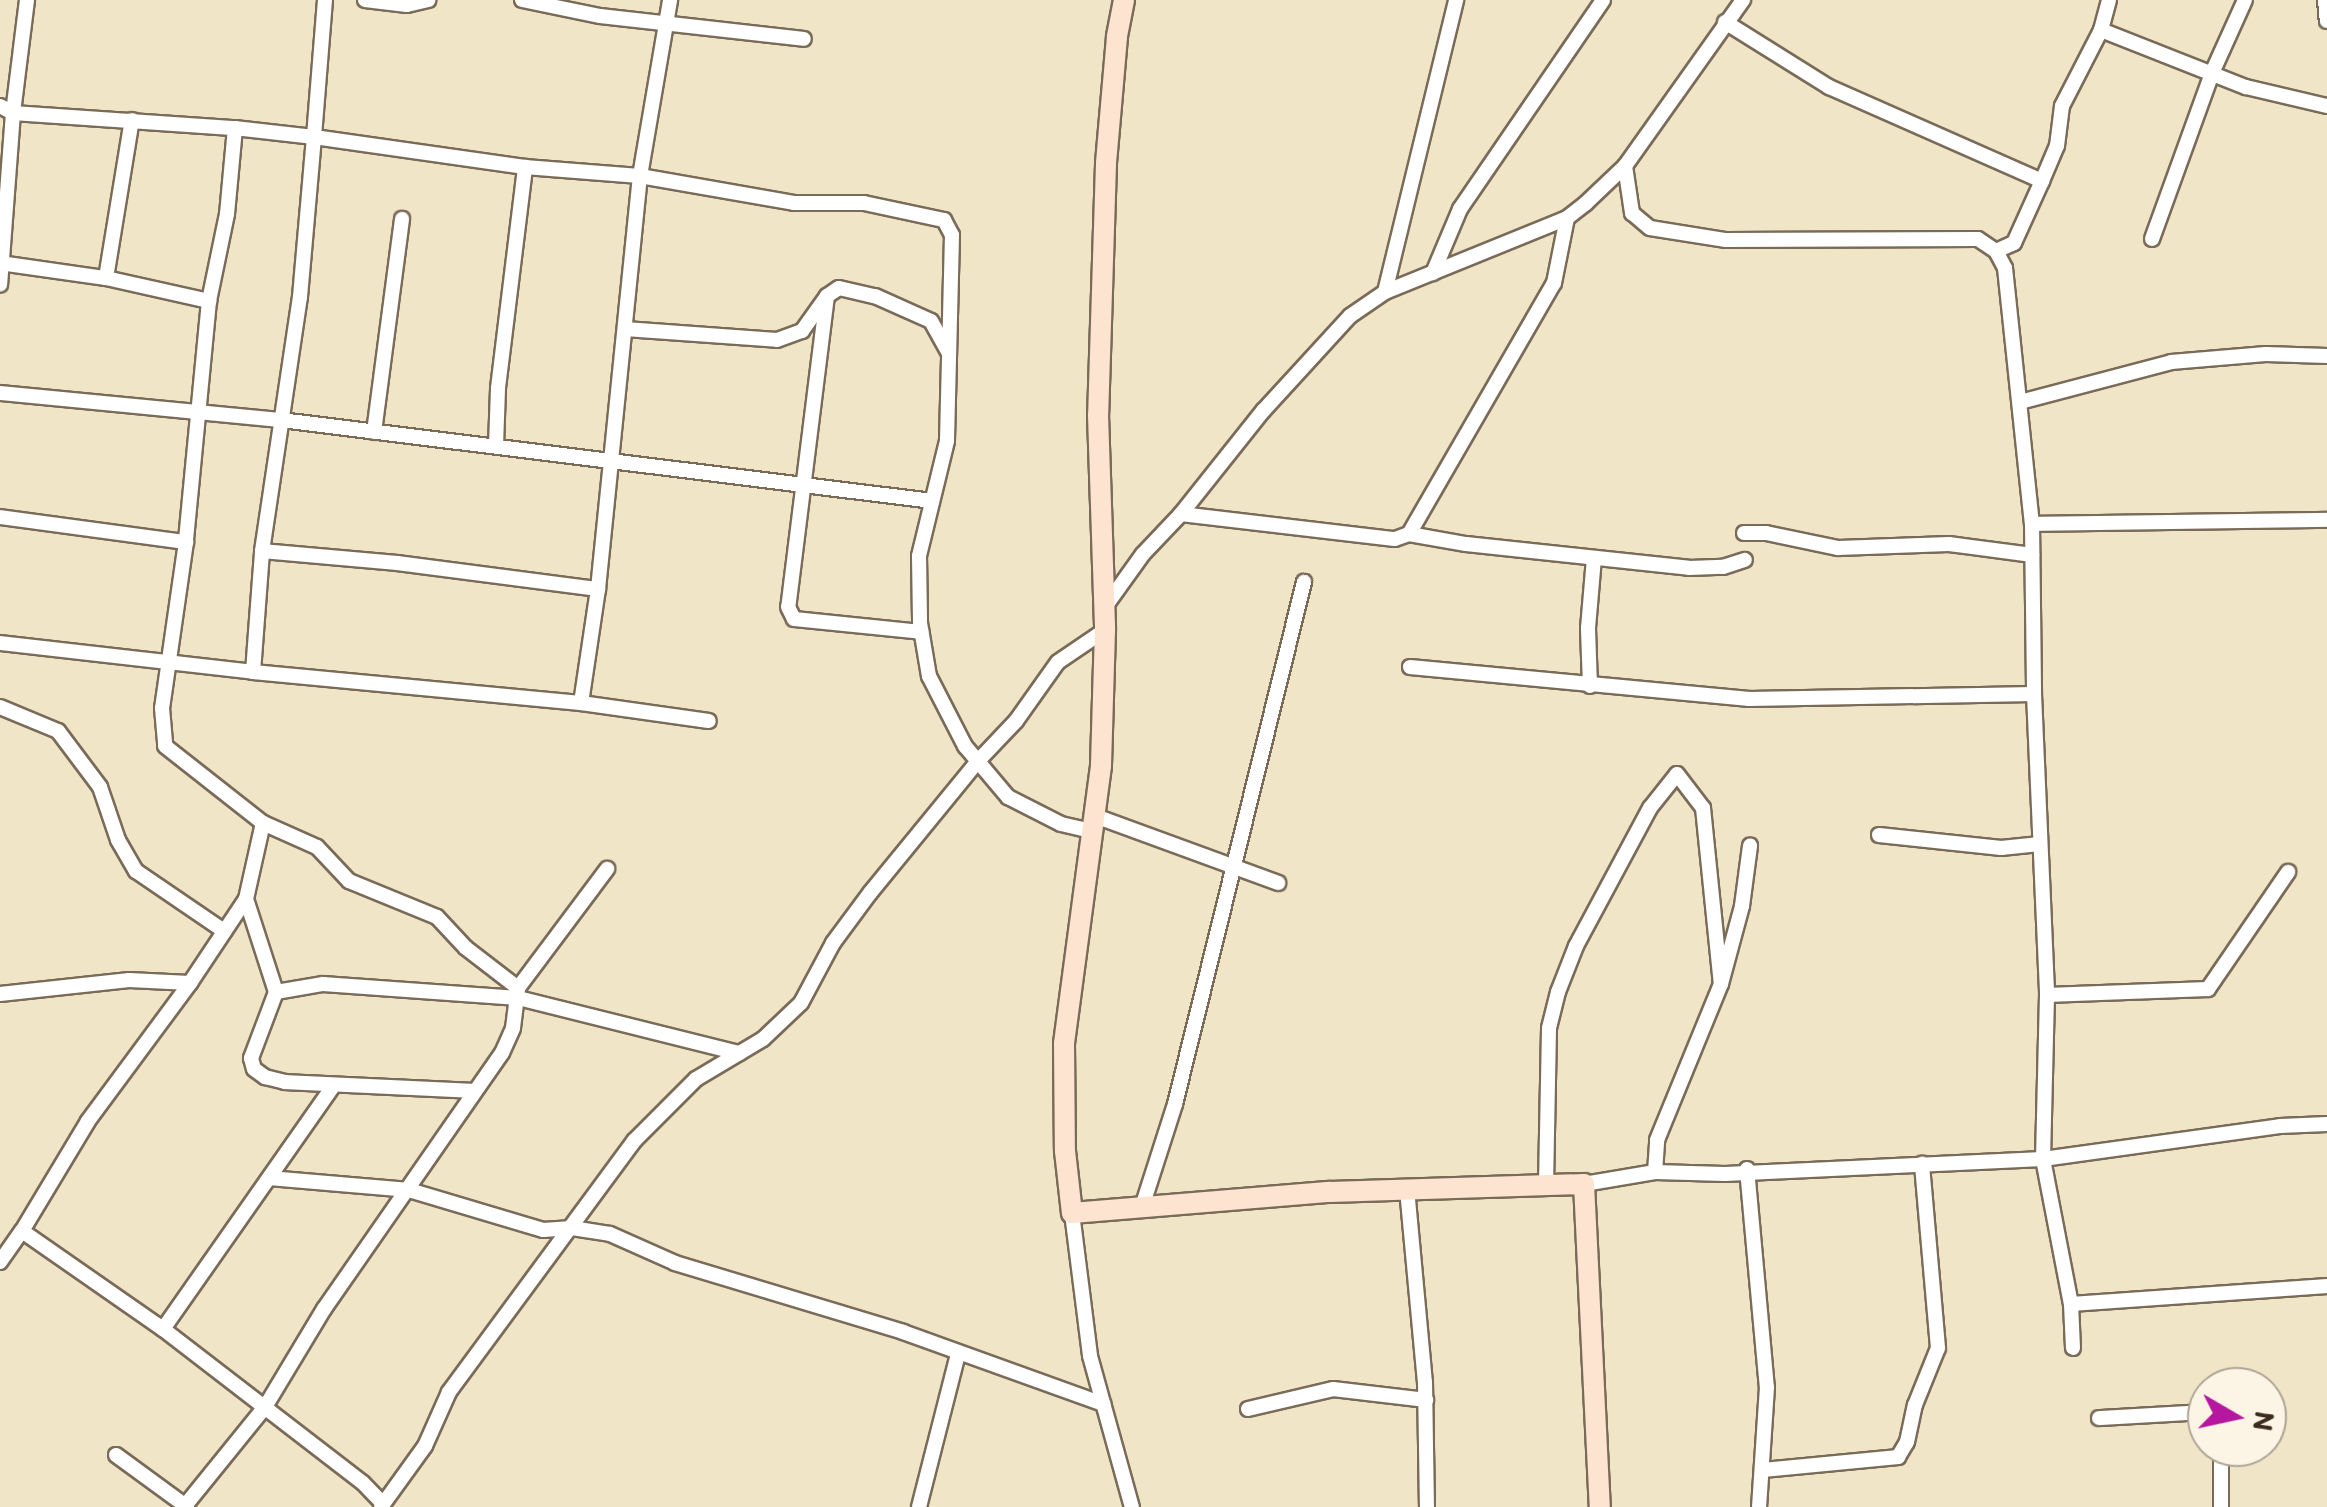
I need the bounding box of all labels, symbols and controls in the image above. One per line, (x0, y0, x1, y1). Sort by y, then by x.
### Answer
north arrow (2187, 1367, 2287, 1467)
text: N (2246, 1409, 2283, 1433)

